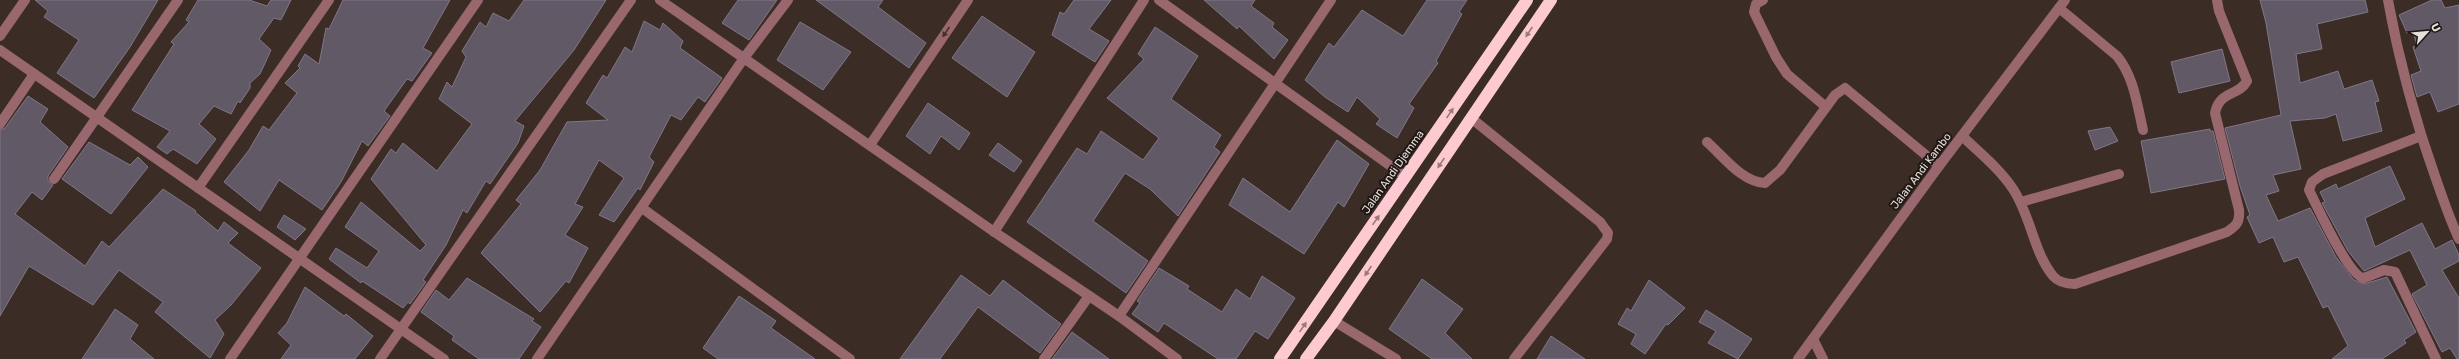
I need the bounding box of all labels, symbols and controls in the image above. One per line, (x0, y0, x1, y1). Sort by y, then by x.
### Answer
north arrow (2407, 12, 2447, 52)
text: U (2428, 21, 2443, 34)
one-way arrow (942, 27, 950, 38)
one-way arrow (1525, 27, 1533, 38)
one-way arrow (1446, 108, 1454, 118)
street label: Jalan Andi Djemma (1359, 128, 1427, 216)
street label: Jalan Andi Kambo (1888, 130, 1954, 212)
one-way arrow (1437, 158, 1445, 168)
one-way arrow (1372, 215, 1380, 225)
one-way arrow (1364, 266, 1372, 276)
one-way arrow (1299, 322, 1307, 332)

